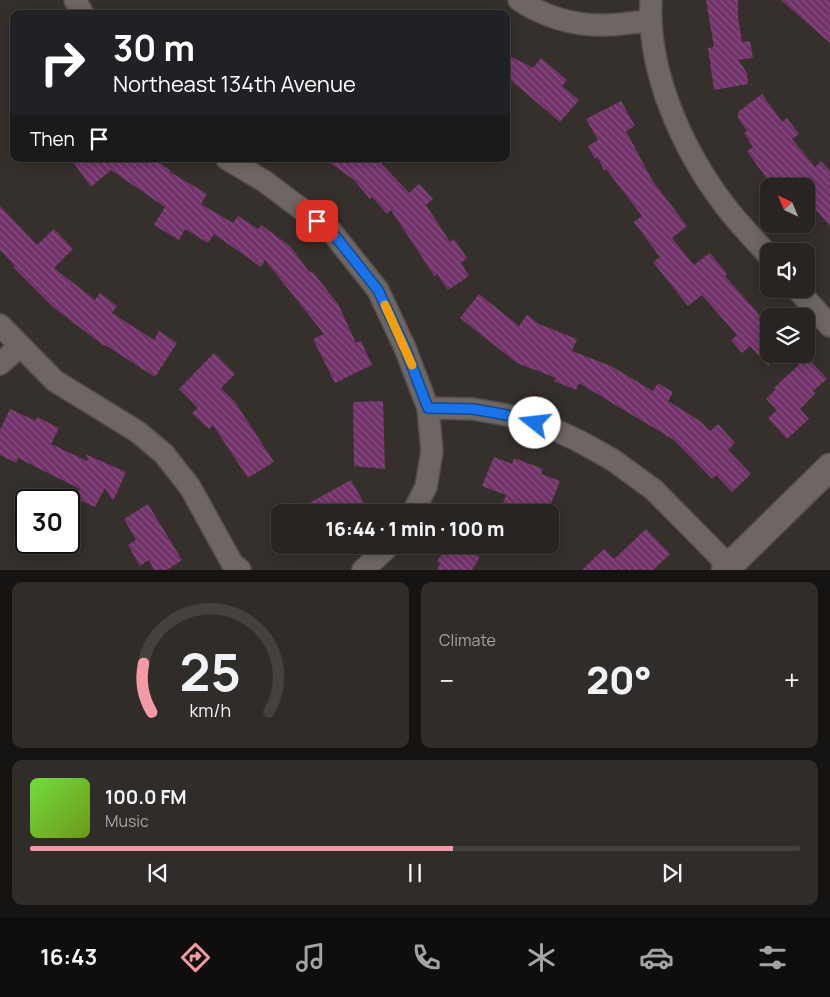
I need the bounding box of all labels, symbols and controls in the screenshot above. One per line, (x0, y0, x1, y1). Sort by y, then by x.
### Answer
text: 30 m (113, 24, 195, 72)
icon: right (30, 30, 95, 95)
text: Northeast 134th Avenue (113, 69, 356, 99)
icon: arrive (85, 125, 113, 153)
text: Then (30, 126, 75, 152)
north arrow (760, 178, 815, 232)
map controls (760, 178, 815, 363)
pin (296, 200, 338, 242)
icon: arrive (303, 207, 331, 235)
button: sound (760, 243, 815, 298)
button: layers (760, 308, 815, 363)
position arrow (508, 396, 560, 448)
speed limit sign: 30 (15, 489, 80, 554)
text: 16:44 · 1 min · 100 m (325, 516, 505, 542)
text: Climate (439, 629, 496, 651)
text: 25 (180, 636, 241, 707)
text: 20° (586, 653, 652, 705)
text: − (439, 661, 454, 699)
text: + (784, 661, 800, 699)
text: km/h (190, 698, 231, 722)
text: 100.0 FM (105, 784, 187, 810)
text: Music (105, 810, 149, 832)
icon: previous (144, 859, 172, 887)
icon: pause (401, 859, 429, 887)
icon: next (658, 859, 686, 887)
icon: directions (178, 940, 213, 975)
icon: music (293, 940, 328, 975)
icon: phone (409, 940, 444, 975)
icon: climate (524, 940, 559, 975)
icon: car (639, 940, 674, 975)
icon: filters (755, 940, 790, 975)
text: 16:43 (40, 942, 97, 972)

